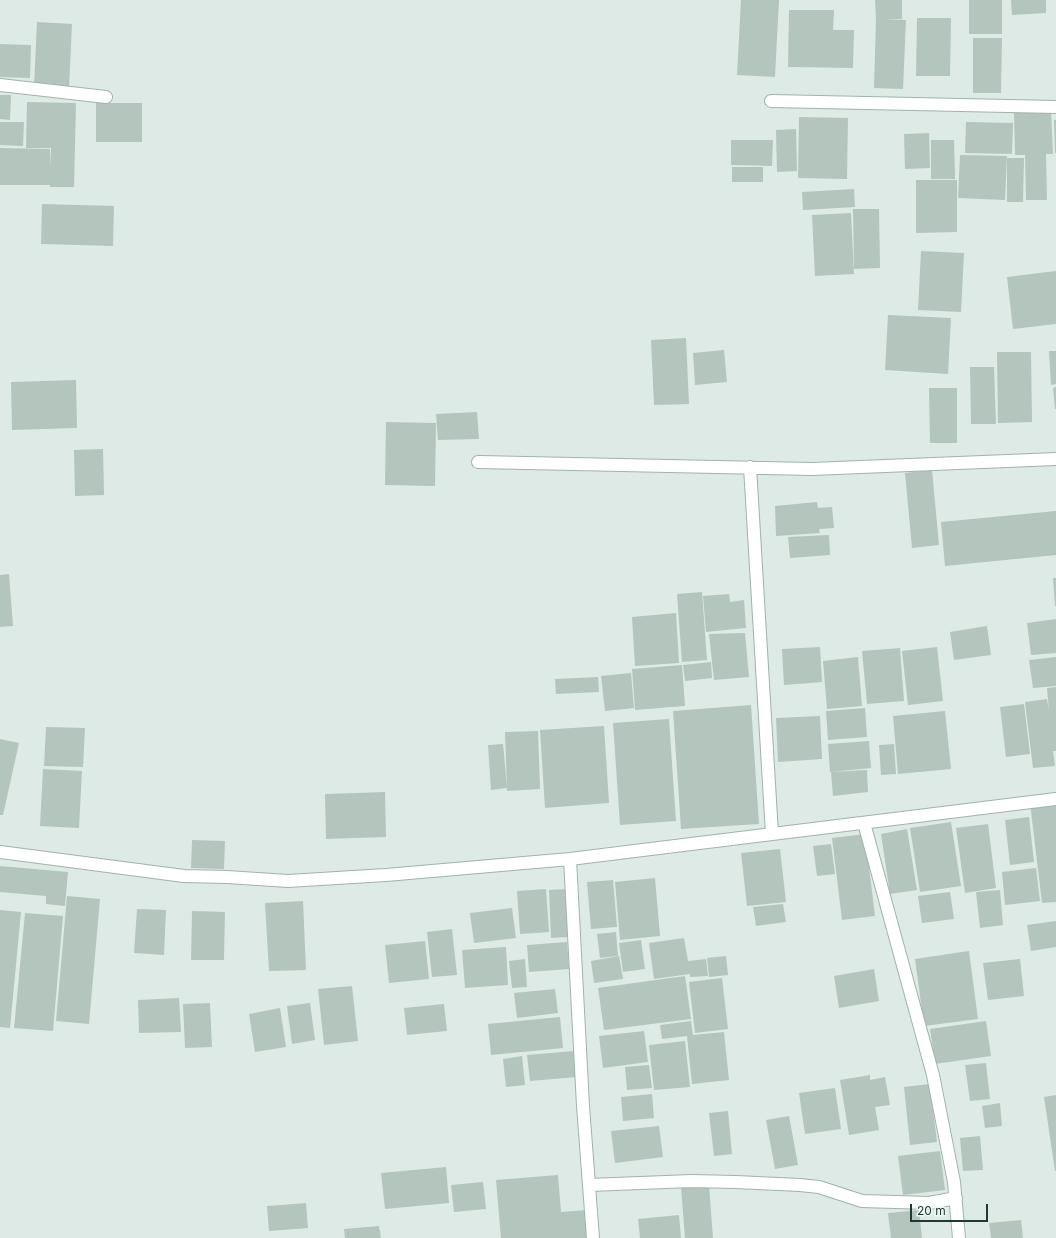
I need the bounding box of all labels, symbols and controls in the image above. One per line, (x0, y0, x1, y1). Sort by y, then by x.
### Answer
scale bar (912, 1196, 990, 1222)
text: 20 m (917, 1203, 946, 1218)

